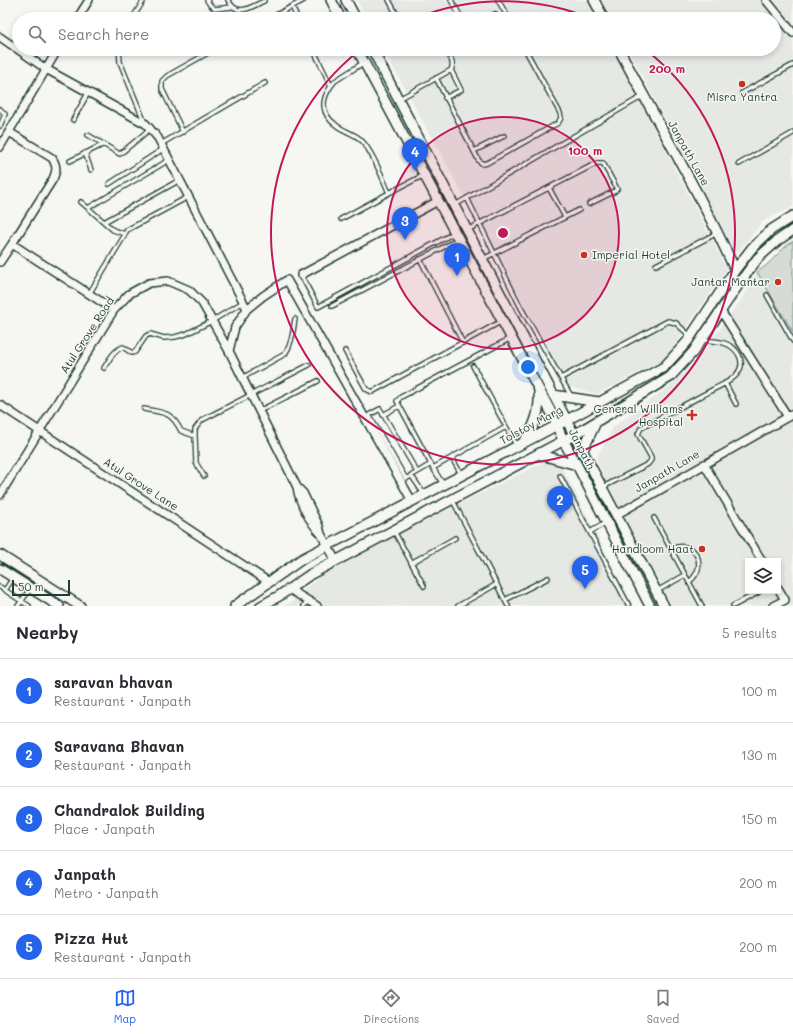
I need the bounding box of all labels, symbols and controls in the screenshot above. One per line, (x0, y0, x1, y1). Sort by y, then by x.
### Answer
search box (12, 12, 781, 56)
icon: search (26, 23, 48, 45)
text: Search here (58, 24, 149, 44)
text: 200 m (649, 60, 685, 76)
marker: Misra Yantra (737, 79, 747, 89)
place label: Misra Yantra (707, 89, 778, 104)
street label: Janpath Lane (665, 117, 714, 188)
pin: 4 (402, 138, 428, 171)
text: 100 m (568, 142, 602, 158)
pin: 3 (392, 207, 418, 240)
centre of rings (496, 226, 510, 240)
pin: 1 (444, 243, 470, 276)
place label: Imperial Hotel (592, 247, 670, 262)
marker: Imperial Hotel (579, 250, 589, 260)
place label: Jantar Mantar (691, 274, 770, 289)
marker: Jantar Mantar (773, 277, 783, 287)
street label: Atul Grove Road (56, 294, 117, 376)
your location (518, 357, 538, 377)
place label: General Williams Hospital (594, 401, 683, 429)
street label: Tolstoy Marg (497, 402, 565, 447)
marker: General Williams Hospital (686, 409, 698, 421)
street label: Janpath (566, 426, 599, 472)
street label: Janpath Lane (632, 446, 702, 495)
street label: Atul Grove Lane (101, 454, 182, 514)
pin: 2 (547, 486, 573, 519)
place label: Handloom Haat (612, 541, 694, 556)
marker: Handloom Haat (697, 544, 707, 554)
pin: 5 (572, 556, 598, 589)
map controls (745, 558, 781, 594)
button: layers (745, 558, 781, 594)
scale bar (12, 578, 70, 597)
text: 50 m (18, 579, 44, 594)
text: Nearby (16, 621, 78, 643)
text: 5 results (722, 624, 777, 641)
text: saravan bhavan (54, 672, 173, 692)
text: 1 (26, 682, 32, 699)
text: 100 m (741, 682, 777, 699)
text: Restaurant · Janpath (54, 692, 191, 709)
text: Saravana Bhavan (54, 736, 184, 756)
text: 2 (25, 746, 33, 763)
text: 130 m (741, 746, 777, 763)
text: Restaurant · Janpath (54, 756, 191, 773)
text: Chandralok Building (54, 800, 205, 820)
text: 3 (25, 810, 33, 827)
text: 150 m (741, 810, 777, 827)
text: Place · Janpath (54, 820, 155, 837)
text: Janpath (54, 864, 116, 884)
text: 4 (25, 874, 33, 891)
text: 200 m (739, 874, 777, 891)
text: Metro · Janpath (54, 884, 158, 901)
text: Pizza Hut (54, 928, 128, 948)
text: 5 (25, 938, 33, 955)
text: 200 m (739, 938, 777, 955)
text: Restaurant · Janpath (54, 948, 191, 965)
tab: Map (114, 987, 136, 1026)
tab: Directions (363, 987, 419, 1026)
tab: Saved (647, 987, 679, 1026)

